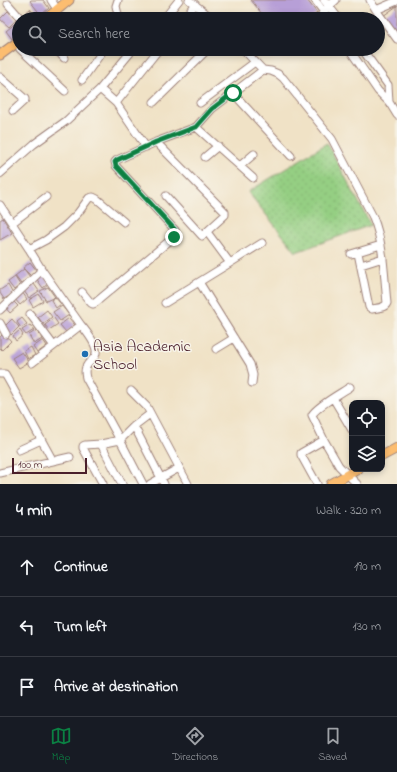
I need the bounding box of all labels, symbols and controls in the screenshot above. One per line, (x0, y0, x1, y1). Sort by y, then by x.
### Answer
search box (12, 12, 385, 56)
icon: search (26, 23, 48, 45)
text: Search here (58, 23, 130, 45)
route start (224, 84, 242, 102)
route end (165, 228, 183, 246)
place label: Asia Academic School (93, 335, 192, 377)
marker: Asia Academic School (80, 349, 90, 359)
map controls (349, 400, 385, 472)
button: locate (349, 400, 385, 436)
button: layers (349, 436, 385, 472)
scale bar (12, 456, 87, 475)
text: 100 m (18, 457, 42, 473)
text: 4 min (16, 498, 52, 523)
text: Walk · 320 m (316, 501, 381, 520)
icon: ahead (16, 556, 38, 578)
text: Continue (54, 556, 108, 578)
text: 190 m (354, 557, 381, 576)
icon: left (16, 616, 38, 638)
text: Turn left (54, 616, 107, 638)
text: 130 m (353, 617, 381, 636)
icon: arrive (16, 676, 38, 698)
text: Arrive at destination (54, 676, 178, 698)
tab: Map (50, 725, 72, 765)
tab: Directions (172, 725, 218, 765)
tab: Saved (318, 725, 347, 765)

